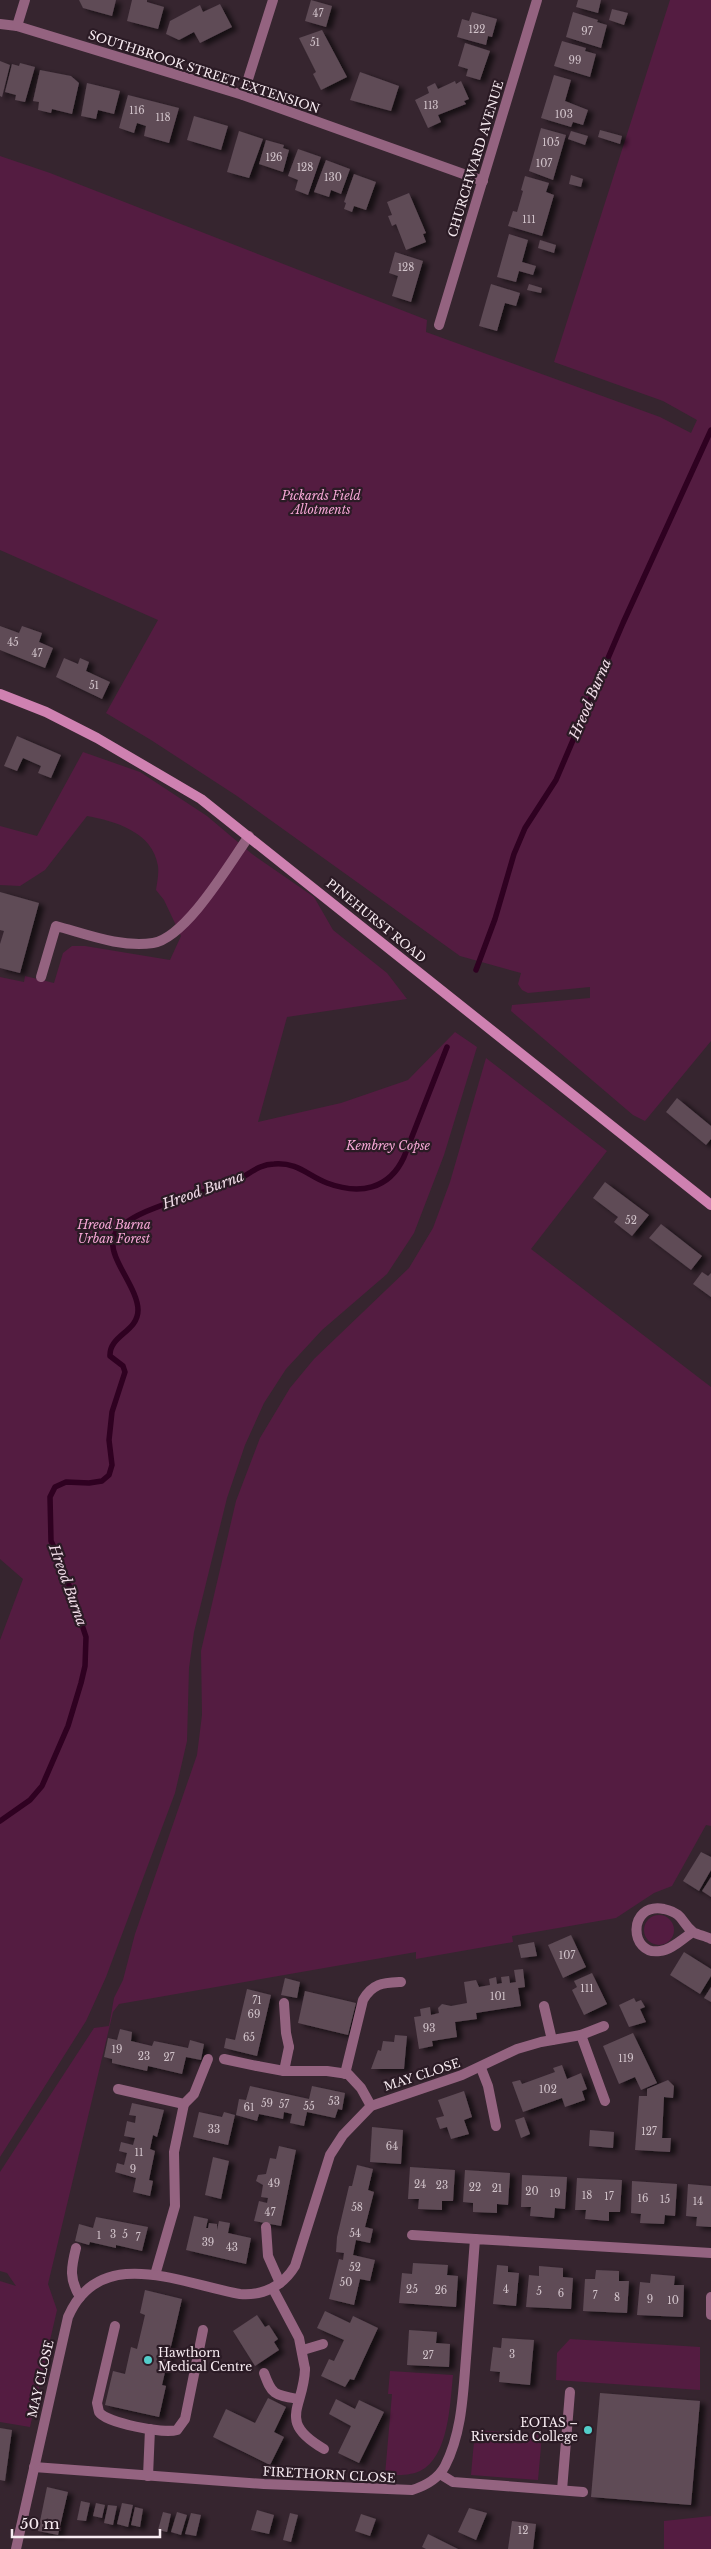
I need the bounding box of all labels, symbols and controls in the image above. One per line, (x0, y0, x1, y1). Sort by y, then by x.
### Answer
house number: 47 (313, 7, 324, 20)
house number: 122 (469, 23, 485, 36)
house number: 97 (581, 25, 594, 38)
street label: SOUTHBROOK STREET EXTENSION (87, 27, 322, 116)
house number: 51 (310, 36, 320, 49)
house number: 99 (569, 54, 581, 67)
street label: CHURCHWARD AVENUE (445, 78, 507, 239)
house number: 113 (423, 99, 439, 112)
house number: 116 (129, 104, 145, 117)
house number: 103 (555, 108, 573, 121)
house number: 118 (156, 111, 170, 124)
house number: 105 (542, 136, 560, 149)
house number: 126 (265, 151, 283, 164)
house number: 107 (536, 157, 553, 170)
house number: 128 (297, 161, 313, 174)
house number: 130 (324, 171, 342, 184)
house number: 111 (522, 213, 536, 226)
house number: 128 (398, 261, 414, 274)
park label: Pickards Field Allotments (280, 488, 361, 517)
house number: 45 (7, 636, 19, 649)
house number: 47 (32, 647, 43, 660)
water label: Hreod Burna (565, 656, 615, 743)
house number: 51 (89, 679, 99, 692)
street label: PINEHURST ROAD (323, 876, 429, 965)
park label: Kembrey Copse (345, 1138, 431, 1153)
water label: Hreod Burna (159, 1167, 246, 1213)
house number: 52 (625, 1214, 637, 1227)
park label: Hreod Burna Urban Forest (76, 1217, 151, 1246)
water label: Hreod Burna (45, 1541, 91, 1628)
house number: 107 (559, 1949, 576, 1962)
house number: 111 (580, 1982, 594, 1995)
house number: 101 (490, 1990, 506, 2003)
house number: 71 (252, 1994, 262, 2007)
house number: 69 (248, 2008, 260, 2021)
house number: 93 (423, 2022, 435, 2035)
house number: 65 (243, 2031, 255, 2044)
house number: 19 (112, 2043, 122, 2056)
house number: 23 (138, 2050, 150, 2063)
house number: 27 (163, 2051, 176, 2064)
house number: 119 (618, 2052, 634, 2065)
street label: MAY CLOSE (382, 2055, 462, 2094)
house number: 102 (539, 2083, 557, 2096)
house number: 53 (328, 2095, 340, 2108)
house number: 59 (261, 2097, 273, 2110)
house number: 57 (279, 2098, 290, 2111)
house number: 55 (303, 2100, 315, 2113)
house number: 61 (244, 2101, 254, 2114)
house number: 33 (208, 2123, 220, 2136)
house number: 127 (641, 2125, 658, 2138)
house number: 64 (386, 2140, 398, 2153)
house number: 11 (135, 2146, 143, 2159)
house number: 9 (130, 2163, 136, 2176)
house number: 49 (268, 2177, 280, 2190)
house number: 24 (414, 2178, 426, 2191)
house number: 23 (436, 2179, 448, 2192)
house number: 22 (469, 2181, 481, 2194)
house number: 21 (492, 2182, 502, 2195)
house number: 20 (525, 2185, 539, 2198)
house number: 19 (550, 2187, 560, 2200)
house number: 18 (582, 2189, 592, 2202)
house number: 17 (604, 2190, 615, 2203)
house number: 16 (638, 2192, 648, 2205)
house number: 15 (660, 2193, 670, 2206)
house number: 14 (693, 2195, 703, 2208)
house number: 58 (351, 2201, 363, 2214)
house number: 47 (265, 2206, 276, 2219)
house number: 54 (349, 2227, 361, 2240)
house number: 3 (110, 2228, 116, 2241)
house number: 5 (122, 2228, 128, 2241)
house number: 1 (97, 2229, 101, 2242)
house number: 7 (135, 2231, 141, 2244)
house number: 39 (202, 2236, 214, 2249)
house number: 43 (226, 2241, 238, 2254)
house number: 52 (349, 2261, 361, 2274)
house number: 50 (340, 2276, 352, 2289)
house number: 25 (406, 2283, 418, 2296)
house number: 4 (503, 2283, 509, 2296)
house number: 26 (435, 2284, 447, 2297)
house number: 5 (536, 2285, 542, 2298)
house number: 6 (558, 2287, 564, 2300)
house number: 7 (592, 2289, 598, 2302)
house number: 8 (614, 2291, 620, 2304)
house number: 9 (647, 2293, 653, 2306)
house number: 10 (667, 2294, 679, 2307)
street label: MAY CLOSE (24, 2338, 57, 2419)
place label: Hawthorn Medical Centre (158, 2345, 252, 2374)
house number: 3 (509, 2348, 515, 2361)
house number: 27 (422, 2349, 435, 2362)
marker: Hawthorn Medical Centre (142, 2354, 154, 2366)
place label: EOTAS – Riverside College (471, 2415, 578, 2444)
marker: EOTAS – Riverside College (582, 2424, 594, 2436)
street label: FIRETHORN CLOSE (262, 2464, 396, 2485)
scale bar (12, 2506, 160, 2538)
text: 50 m (20, 2514, 60, 2533)
house number: 12 (518, 2524, 528, 2537)

